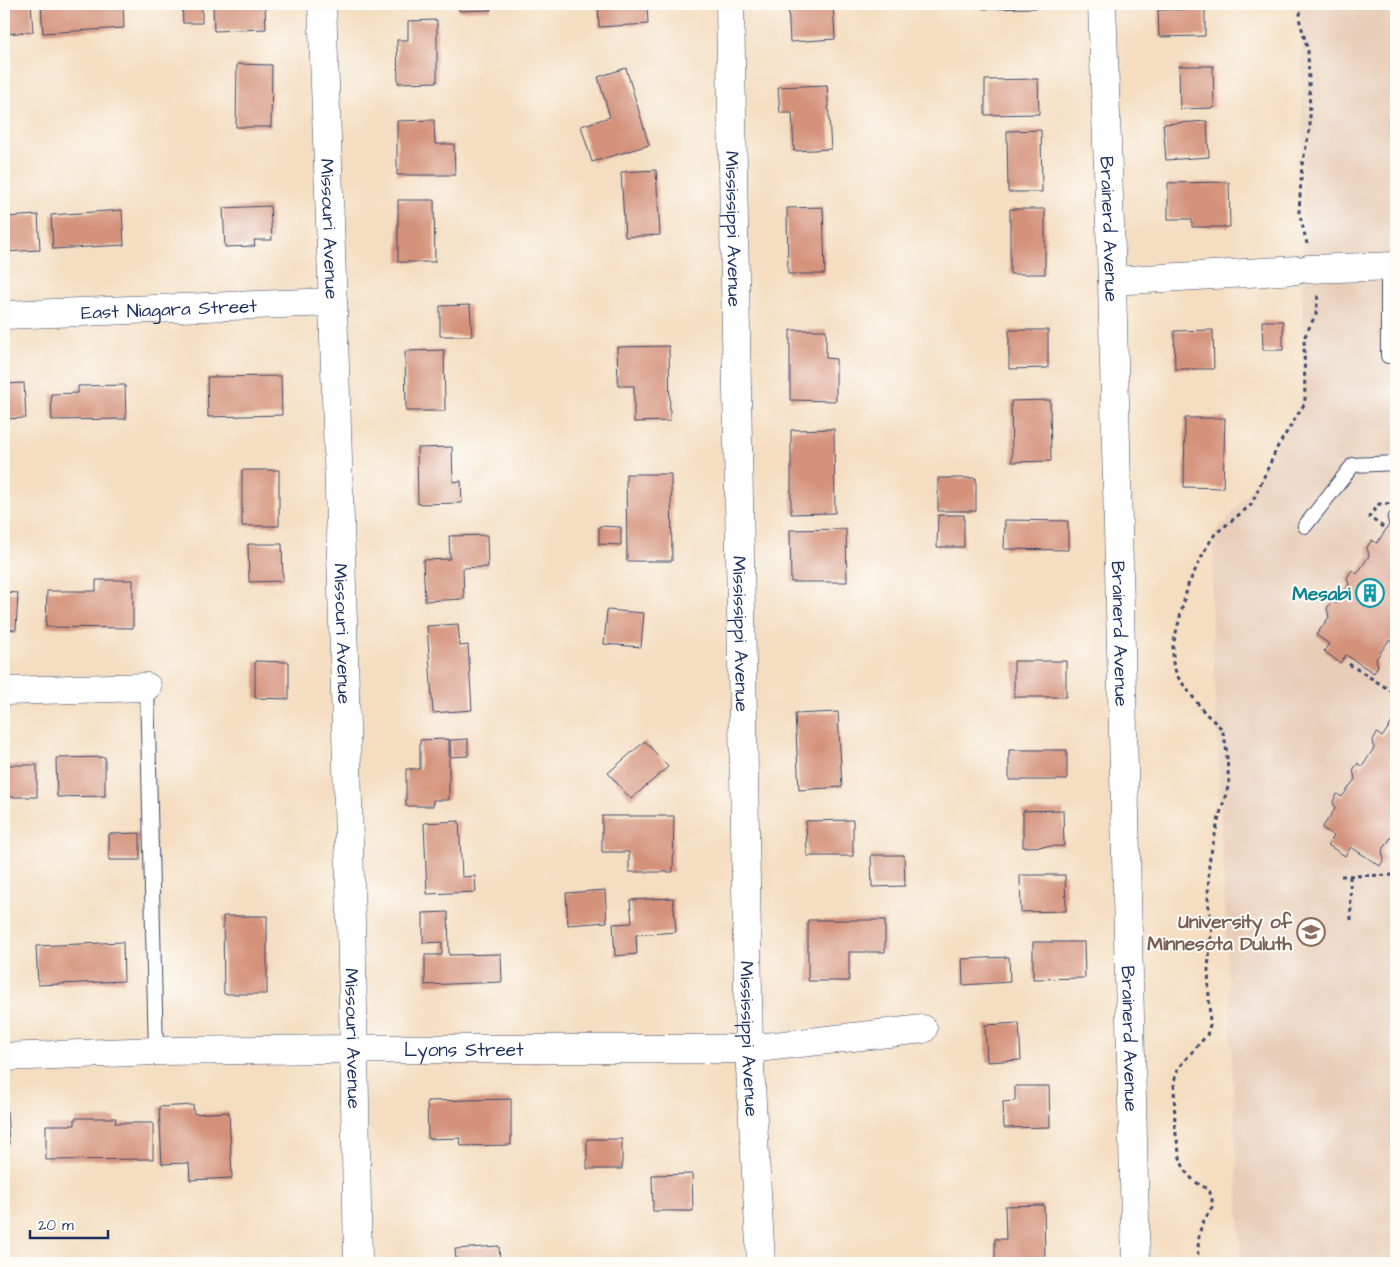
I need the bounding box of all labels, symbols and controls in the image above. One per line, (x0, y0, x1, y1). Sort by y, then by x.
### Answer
street label: Mississippi Avenue (718, 151, 748, 307)
street label: Brainerd Avenue (1092, 155, 1125, 302)
street label: Missouri Avenue (313, 158, 345, 300)
street label: East Niagara Street (80, 293, 258, 327)
street label: Mississippi Avenue (725, 556, 755, 712)
street label: Brainerd Avenue (1104, 560, 1134, 707)
street label: Missouri Avenue (326, 563, 357, 704)
building icon: Mesabi (1355, 578, 1385, 608)
place label: Mesabi (1292, 581, 1351, 608)
place label: University of Minnesota Duluth (1147, 909, 1293, 958)
school or university icon: University of Minnesota Duluth (1296, 917, 1326, 947)
street label: Mississippi Avenue (732, 961, 765, 1118)
street label: Brainerd Avenue (1114, 965, 1144, 1112)
street label: Missouri Avenue (337, 968, 367, 1109)
street label: Lyons Street (404, 1037, 524, 1065)
scale bar (30, 1207, 108, 1239)
text: 20 m (38, 1215, 74, 1236)

